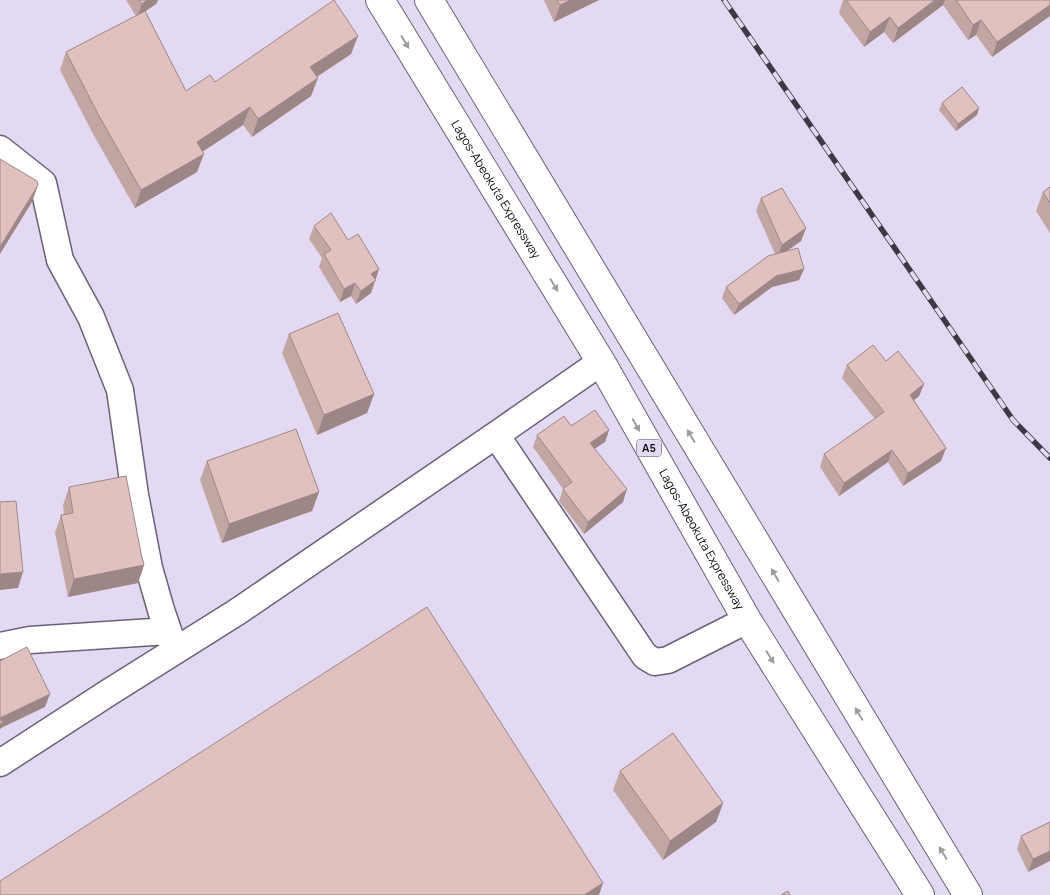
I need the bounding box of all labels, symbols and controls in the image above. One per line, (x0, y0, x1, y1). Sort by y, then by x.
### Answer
one-way arrow (401, 35, 410, 48)
street label: Lagos-Abeokuta Expressway (447, 117, 545, 262)
one-way arrow (549, 278, 558, 291)
one-way arrow (632, 418, 641, 431)
one-way arrow (687, 429, 696, 442)
road number: A5 (636, 439, 662, 456)
street label: Lagos-Abeokuta Expressway (655, 466, 749, 613)
one-way arrow (771, 568, 780, 581)
one-way arrow (765, 650, 774, 663)
one-way arrow (855, 708, 864, 721)
one-way arrow (939, 847, 948, 860)

